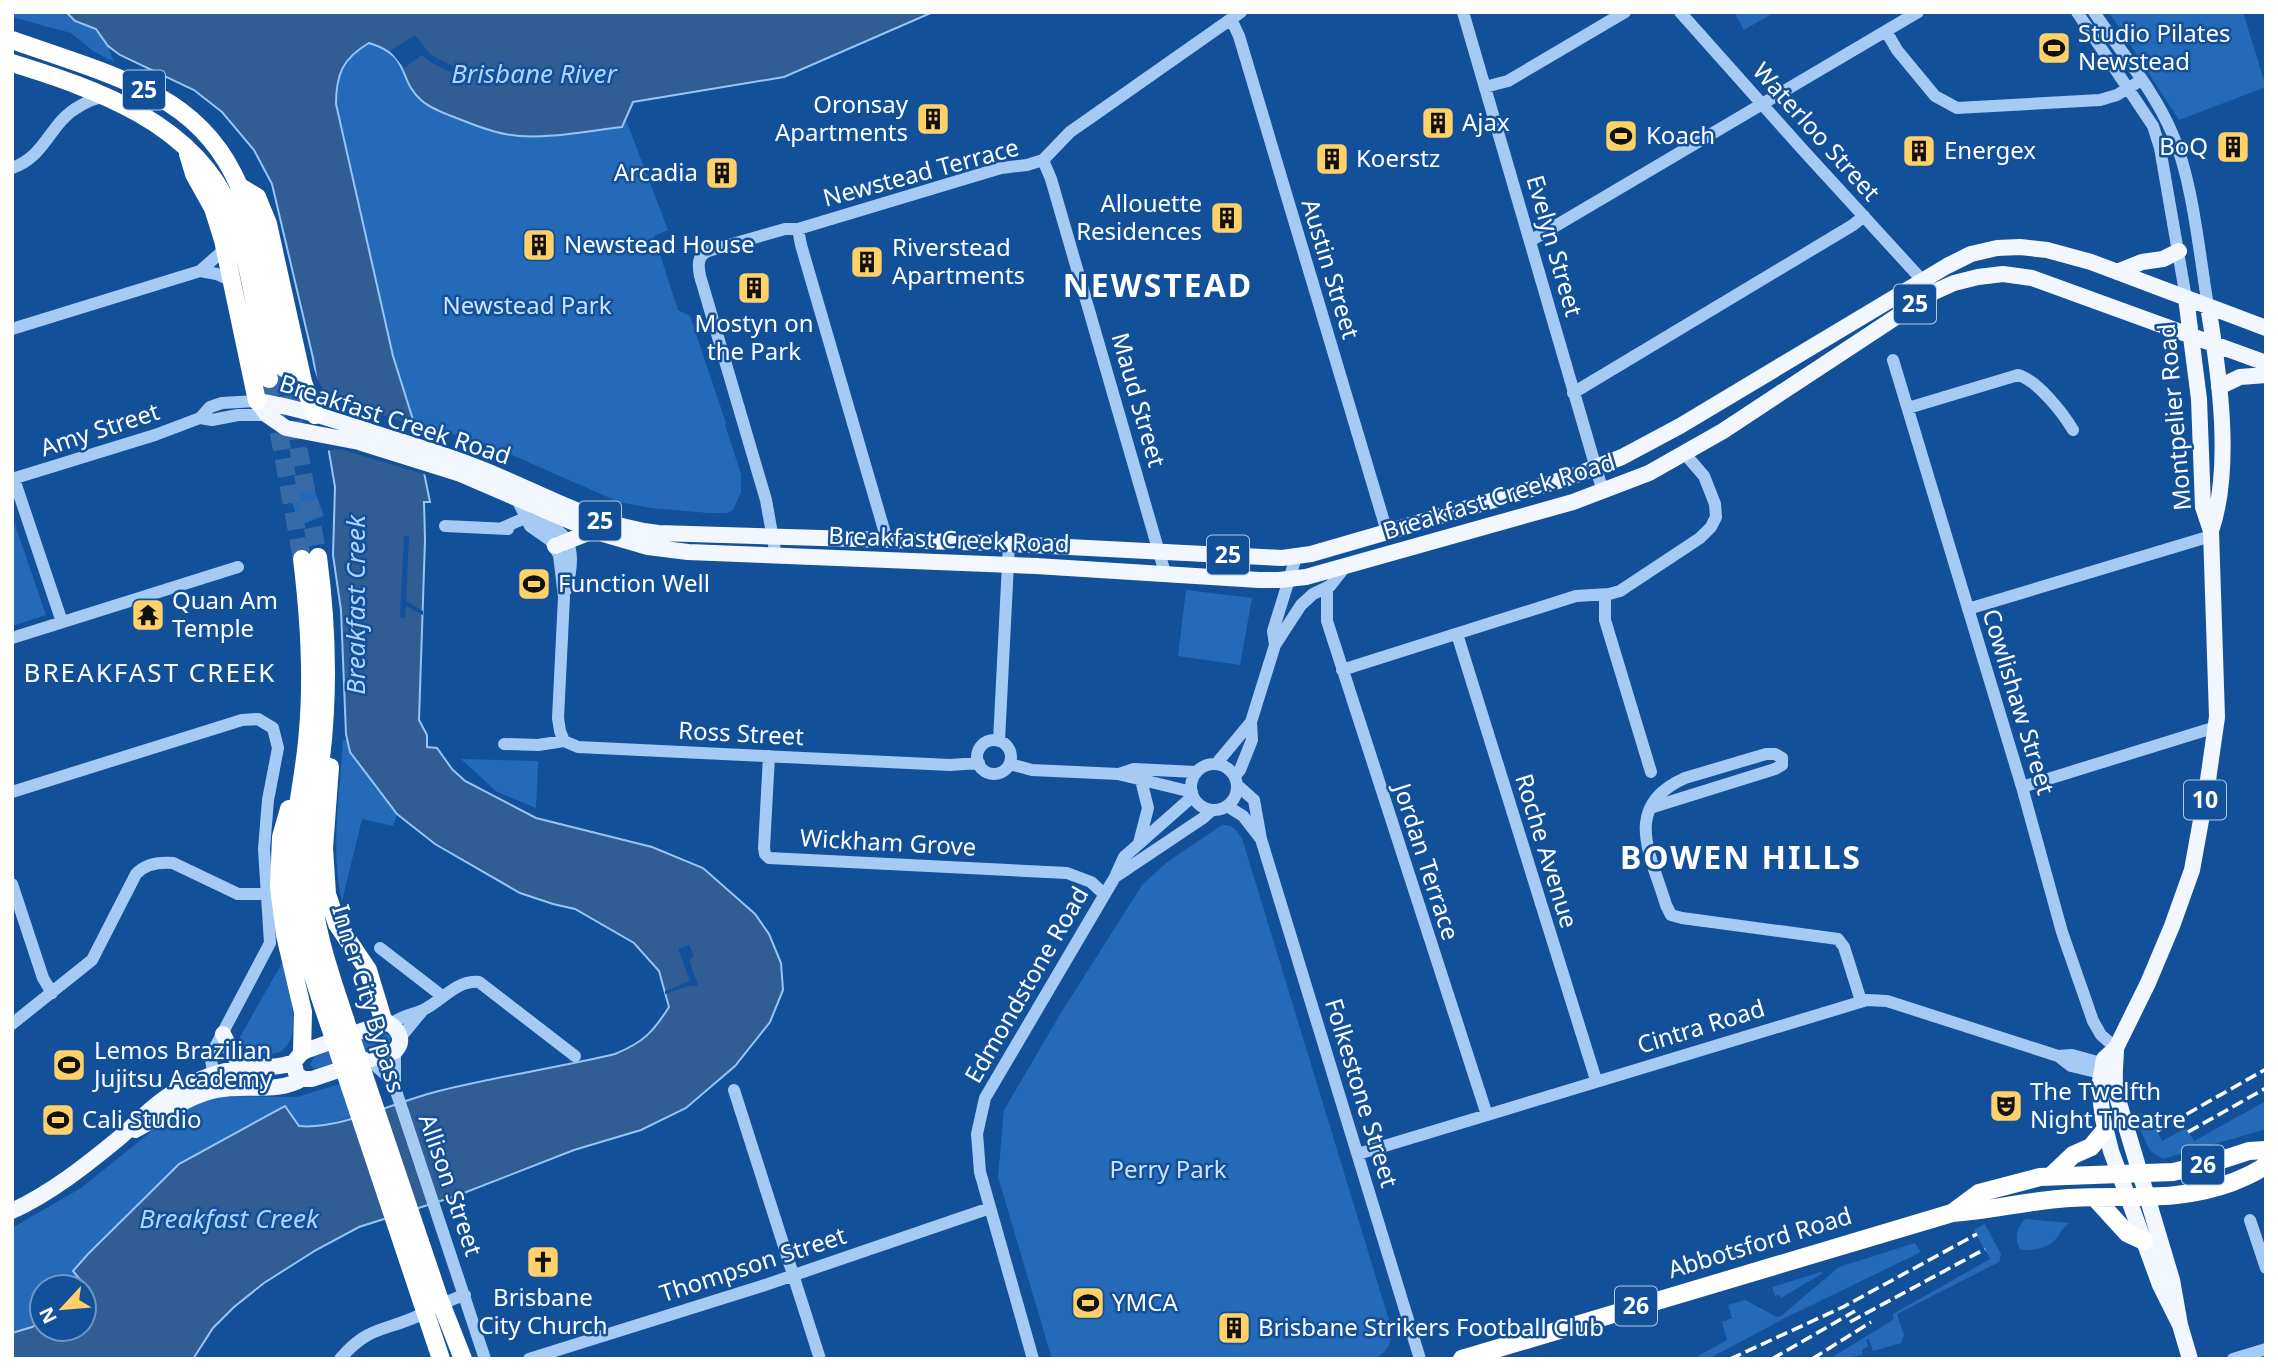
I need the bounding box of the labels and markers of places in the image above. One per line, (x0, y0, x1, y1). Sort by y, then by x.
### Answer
place label: Studio Pilates Newstead (2078, 16, 2230, 77)
sports icon: Studio Pilates Newstead (2035, 29, 2073, 67)
place label: Oronsay Apartments (775, 87, 909, 148)
building icon: Oronsay Apartments (914, 100, 952, 138)
building icon: Ajax (1419, 104, 1457, 142)
place label: Ajax (1462, 105, 1510, 138)
sports icon: Koach (1602, 117, 1640, 155)
place label: Koach (1646, 118, 1715, 151)
building icon: BoQ (2214, 128, 2252, 166)
place label: BoQ (2159, 129, 2208, 162)
building icon: Energex (1900, 132, 1938, 170)
place label: Energex (1944, 133, 2036, 166)
building icon: Koerstz (1313, 140, 1351, 178)
place label: Koerstz (1356, 141, 1440, 174)
building icon: Arcadia (703, 154, 741, 192)
place label: Arcadia (614, 155, 698, 188)
place label: Allouette Residences (1076, 186, 1202, 247)
building icon: Allouette Residences (1208, 199, 1246, 237)
building icon: Newstead House (520, 226, 558, 264)
place label: Newstead House (564, 227, 755, 260)
place label: Riverstead Apartments (892, 230, 1025, 291)
building icon: Riverstead Apartments (848, 243, 886, 281)
building icon: Mostyn on the Park (735, 269, 773, 307)
place label: Mostyn on the Park (694, 306, 814, 367)
sports icon: Function Well (515, 565, 553, 603)
place label: Function Well (558, 566, 710, 599)
place label: Quan Am Temple (172, 583, 278, 644)
temple icon: Quan Am Temple (129, 596, 167, 634)
place label: Lemos Brazilian Jujitsu Academy (92, 1033, 273, 1094)
sports icon: Lemos Brazilian Jujitsu Academy (50, 1046, 88, 1084)
place label: The Twelfth Night Theatre (2030, 1074, 2186, 1135)
theatre icon: The Twelfth Night Theatre (1987, 1087, 2025, 1125)
sports icon: Cali Studio (39, 1101, 77, 1139)
place label: Cali Studio (82, 1102, 201, 1135)
church icon: Brisbane City Church (524, 1243, 562, 1281)
place label: Brisbane City Church (478, 1280, 608, 1341)
sports icon: YMCA (1069, 1284, 1107, 1322)
place label: YMCA (1112, 1285, 1179, 1318)
building icon: Brisbane Strikers Football Club (1215, 1309, 1253, 1347)
place label: Brisbane Strikers Football Club (1258, 1310, 1604, 1343)

